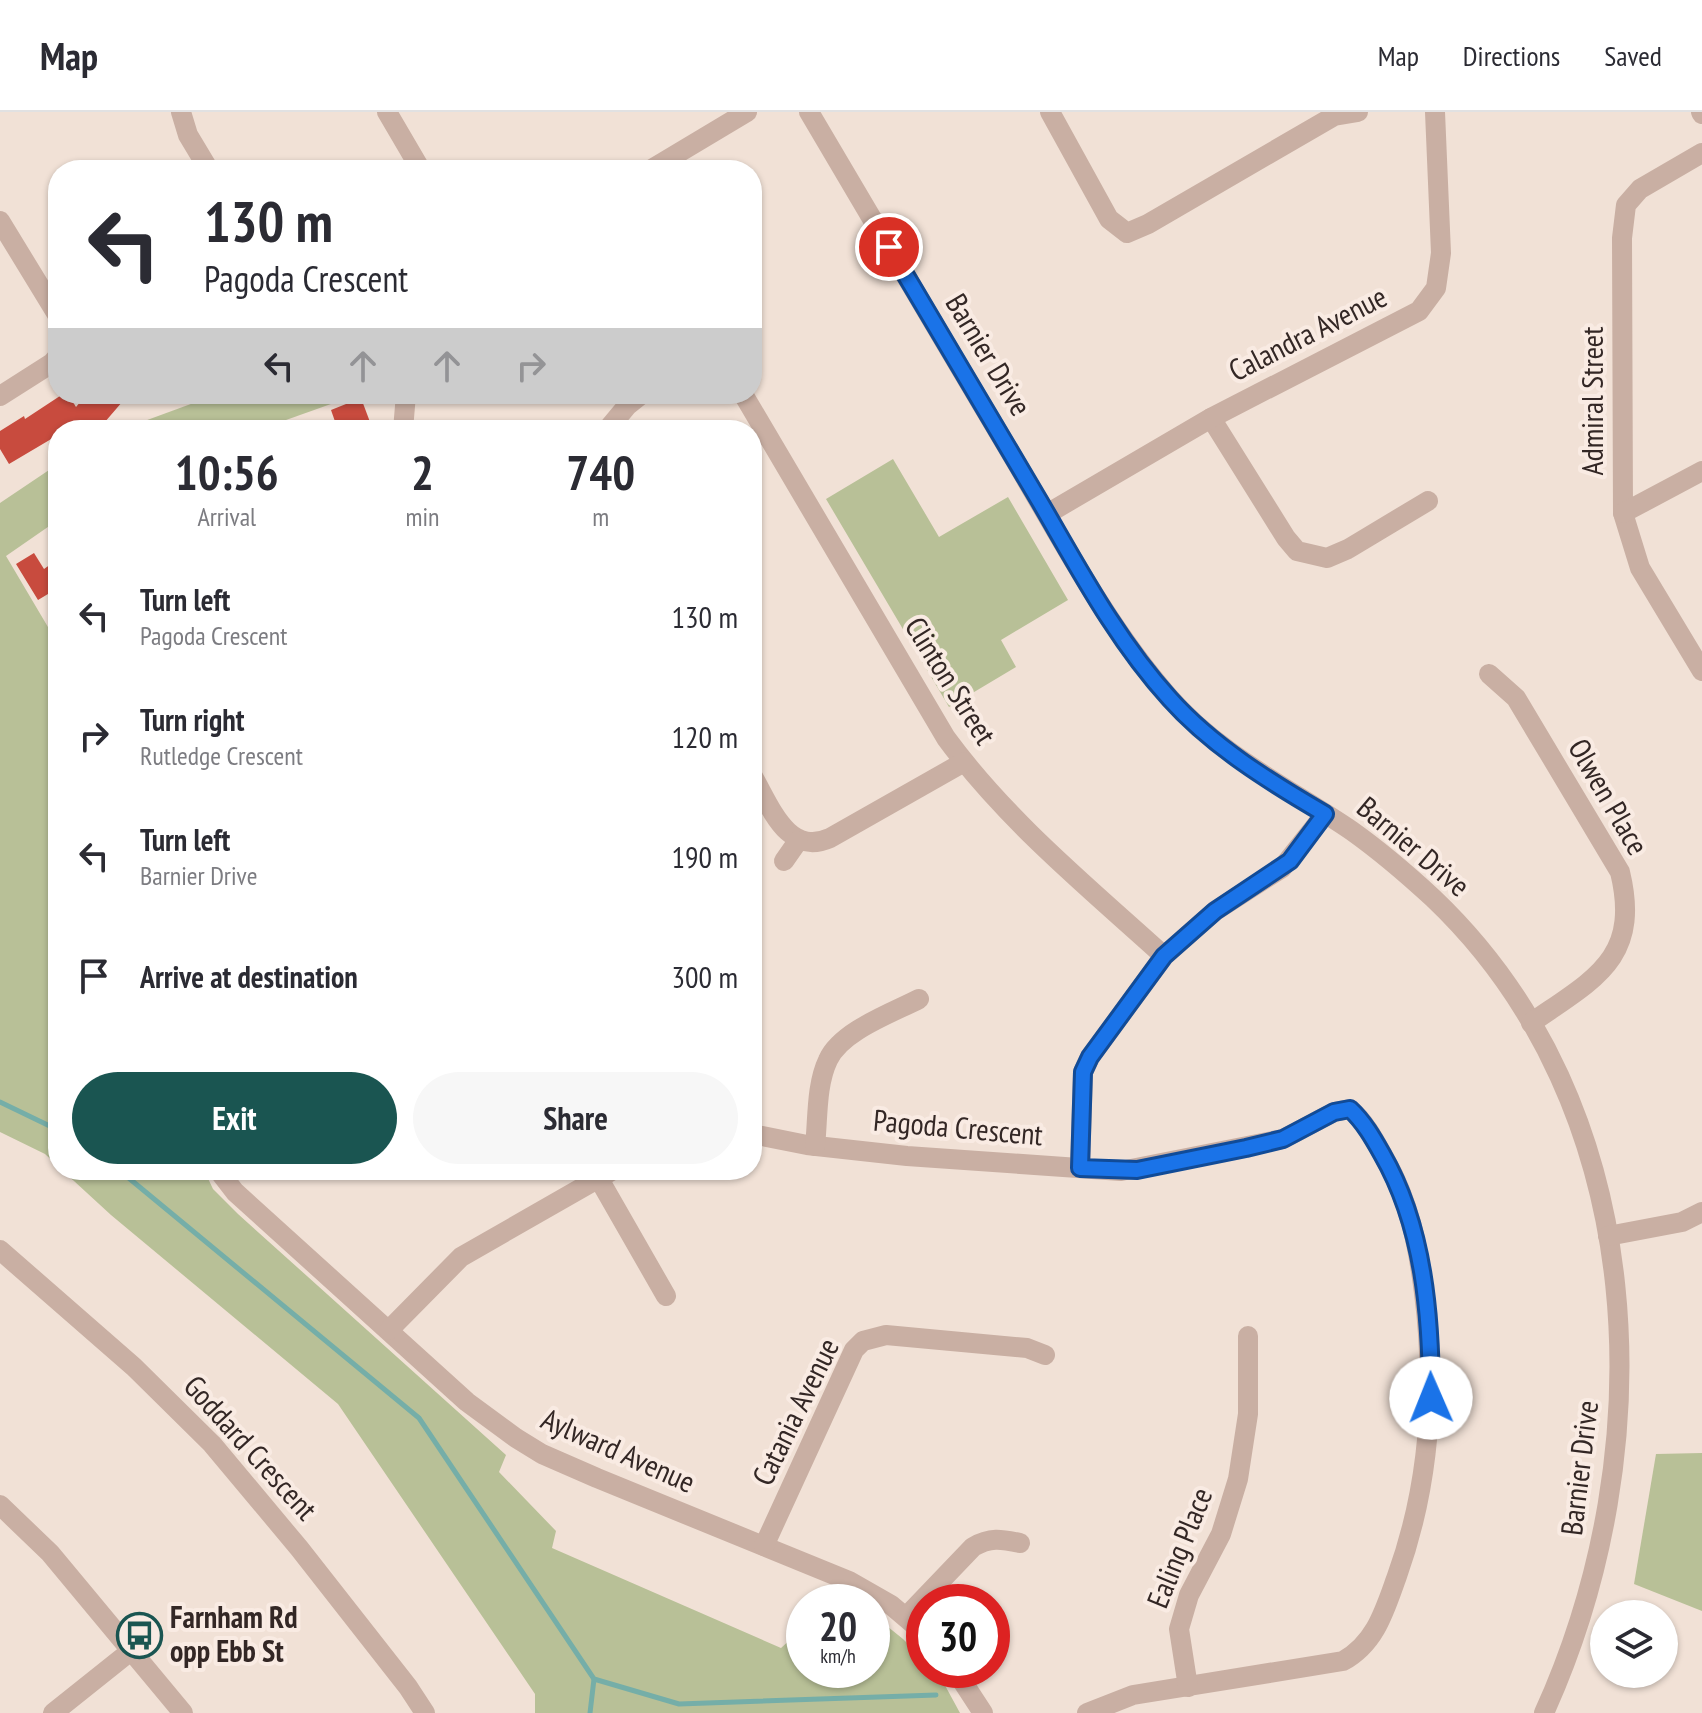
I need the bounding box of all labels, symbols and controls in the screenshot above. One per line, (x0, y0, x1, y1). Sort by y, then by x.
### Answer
text: Map (40, 31, 98, 80)
text: Map (1378, 37, 1419, 74)
text: Directions (1463, 37, 1560, 74)
text: Saved (1604, 37, 1662, 74)
text: 130 m (204, 185, 333, 257)
icon: left (72, 192, 176, 296)
pin (855, 213, 923, 281)
icon: arrive (867, 225, 911, 269)
text: Pagoda Crescent (204, 255, 408, 302)
street label: Calandra Avenue (1222, 276, 1393, 389)
street label: Barnier Drive (938, 286, 1041, 422)
street label: Admiral Street (1572, 326, 1611, 475)
icon: left (257, 344, 301, 388)
icon: ahead (341, 344, 385, 388)
icon: ahead (425, 344, 469, 388)
icon: right (509, 344, 553, 388)
text: 10:56 (175, 441, 279, 503)
text: 2 (411, 441, 434, 503)
text: 740 (566, 441, 635, 503)
text: Arrival (197, 500, 256, 533)
text: min (405, 500, 439, 533)
text: m (592, 500, 609, 533)
text: Turn left (140, 580, 230, 619)
icon: left (72, 594, 116, 638)
text: 130 m (672, 597, 738, 636)
street label: Clinton Street (897, 609, 1006, 752)
text: Pagoda Crescent (140, 619, 287, 652)
text: Turn right (140, 700, 244, 739)
icon: right (72, 714, 116, 758)
text: 120 m (672, 717, 738, 756)
street label: Olwen Place (1560, 731, 1658, 861)
text: Rutledge Crescent (140, 739, 303, 772)
street label: Barnier Drive (1350, 787, 1478, 904)
text: Turn left (140, 820, 230, 859)
icon: left (72, 834, 116, 878)
text: 190 m (672, 837, 738, 876)
text: Barnier Drive (140, 859, 257, 892)
icon: arrive (72, 954, 116, 998)
text: Arrive at destination (140, 957, 358, 996)
text: 300 m (672, 957, 738, 996)
button: Exit (72, 1072, 397, 1164)
button: Share (413, 1072, 738, 1164)
street label: Pagoda Crescent (872, 1100, 1045, 1153)
street label: Catania Avenue (742, 1331, 847, 1491)
position arrow (1389, 1356, 1473, 1440)
street label: Goddard Crescent (176, 1367, 327, 1528)
street label: Aylward Avenue (536, 1398, 701, 1501)
street label: Barnier Drive (1551, 1398, 1606, 1537)
street label: Ealing Place (1137, 1482, 1220, 1613)
speed limit sign: 30 (906, 1584, 1010, 1688)
place label: Farnham Rd opp Ebb St (170, 1597, 298, 1670)
text: 20 (819, 1600, 857, 1652)
map controls (1590, 1600, 1678, 1688)
button: layers (1590, 1600, 1678, 1688)
bus stop icon: Farnham Rd opp Ebb St (115, 1611, 163, 1659)
text: km/h (820, 1643, 856, 1669)

